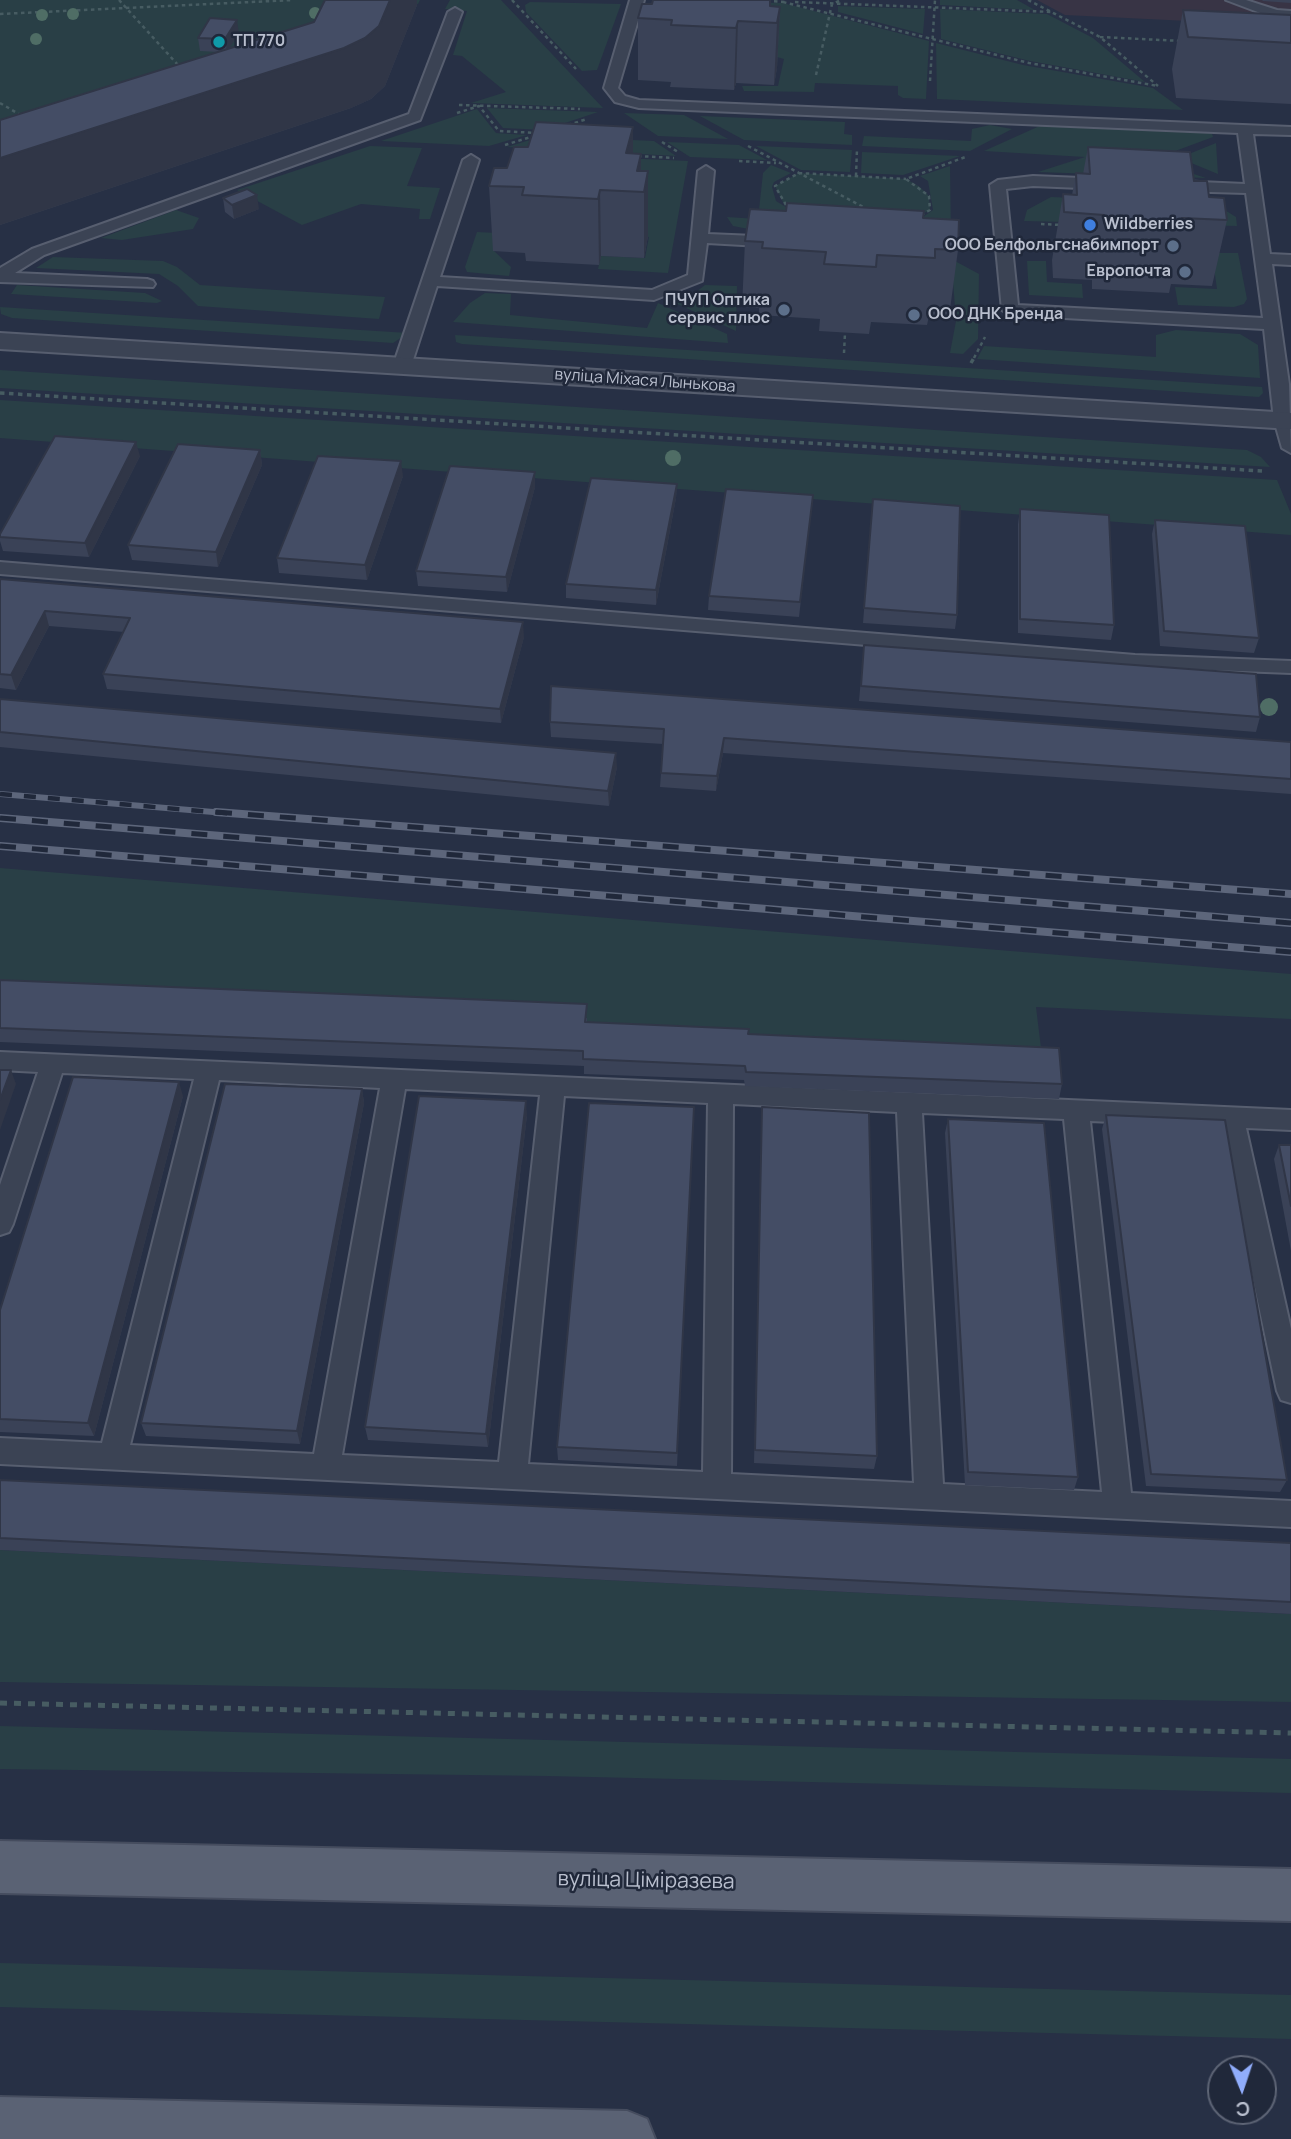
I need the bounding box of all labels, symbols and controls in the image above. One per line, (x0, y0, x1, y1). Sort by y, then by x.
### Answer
place label: ТП 770 (233, 32, 285, 52)
marker: ТП 770 (211, 34, 227, 50)
place label: Wildberries (1104, 215, 1193, 235)
marker: Wildberries (1082, 217, 1098, 233)
place label: OOO Белфольгснабимпорт (945, 236, 1159, 256)
marker: OOO Белфольгснабимпорт (1165, 238, 1181, 254)
place label: Европочта (1087, 262, 1171, 282)
marker: Европочта (1177, 264, 1193, 280)
place label: ПЧУП Оптика сервис плюс (665, 291, 770, 329)
marker: ПЧУП Оптика сервис плюс (776, 302, 792, 318)
place label: ООО ДНК Бренда (928, 305, 1063, 325)
marker: ООО ДНК Бренда (906, 307, 922, 323)
street label: вуліца Міхася Лынькова (554, 365, 736, 397)
street label: вуліца Ціміразева (557, 1867, 735, 1895)
north arrow (1207, 2055, 1277, 2125)
text: С (1235, 2096, 1250, 2122)

